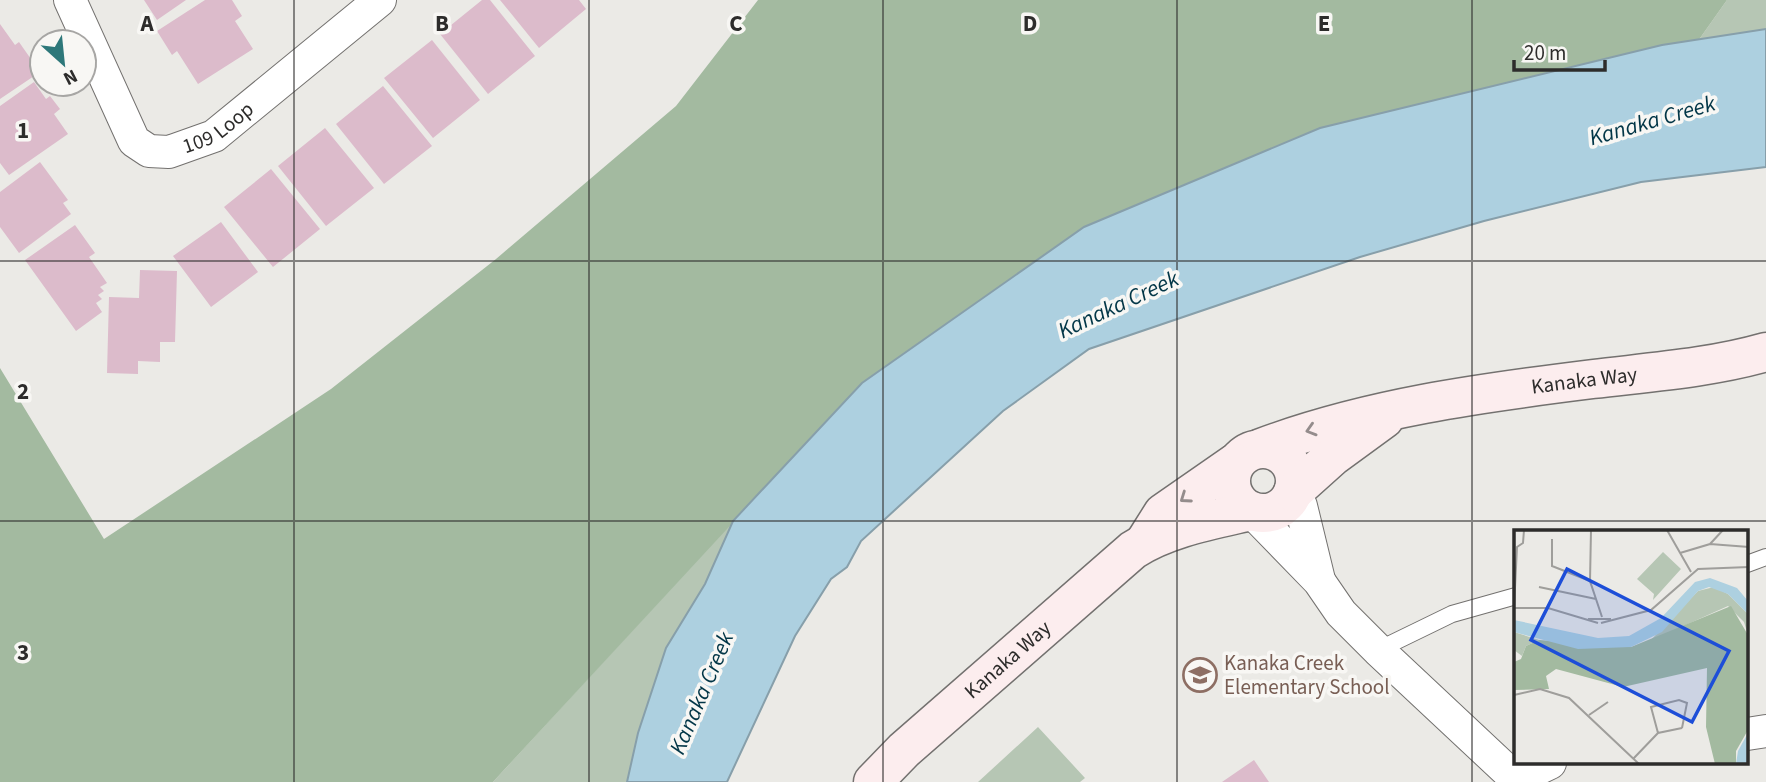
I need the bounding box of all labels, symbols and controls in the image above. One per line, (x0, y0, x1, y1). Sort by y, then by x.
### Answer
text: A (139, 7, 154, 40)
text: B (435, 7, 449, 40)
text: C (729, 7, 743, 40)
text: D (1023, 7, 1037, 40)
text: E (1318, 7, 1330, 40)
north arrow (28, 28, 98, 98)
scale bar (1514, 28, 1605, 72)
text: 20 m (1524, 38, 1566, 68)
text: N (58, 62, 82, 92)
water label: Kanaka Creek (1585, 86, 1720, 154)
street label: 109 Loop (178, 94, 260, 161)
text: 1 (17, 114, 29, 147)
water label: Kanaka Creek (1052, 262, 1185, 347)
street label: Kanaka Way (1529, 359, 1639, 402)
text: 2 (17, 375, 29, 408)
one-way arrow (1305, 422, 1317, 437)
one-way arrow (1180, 490, 1193, 502)
inset map (1514, 530, 1748, 764)
street label: Kanaka Way (958, 613, 1058, 706)
water label: Kanaka Creek (661, 626, 742, 760)
text: 3 (17, 636, 29, 669)
place label: Kanaka Creek Elementary School (1224, 648, 1390, 702)
school or university icon: Kanaka Creek Elementary School (1181, 656, 1219, 694)

